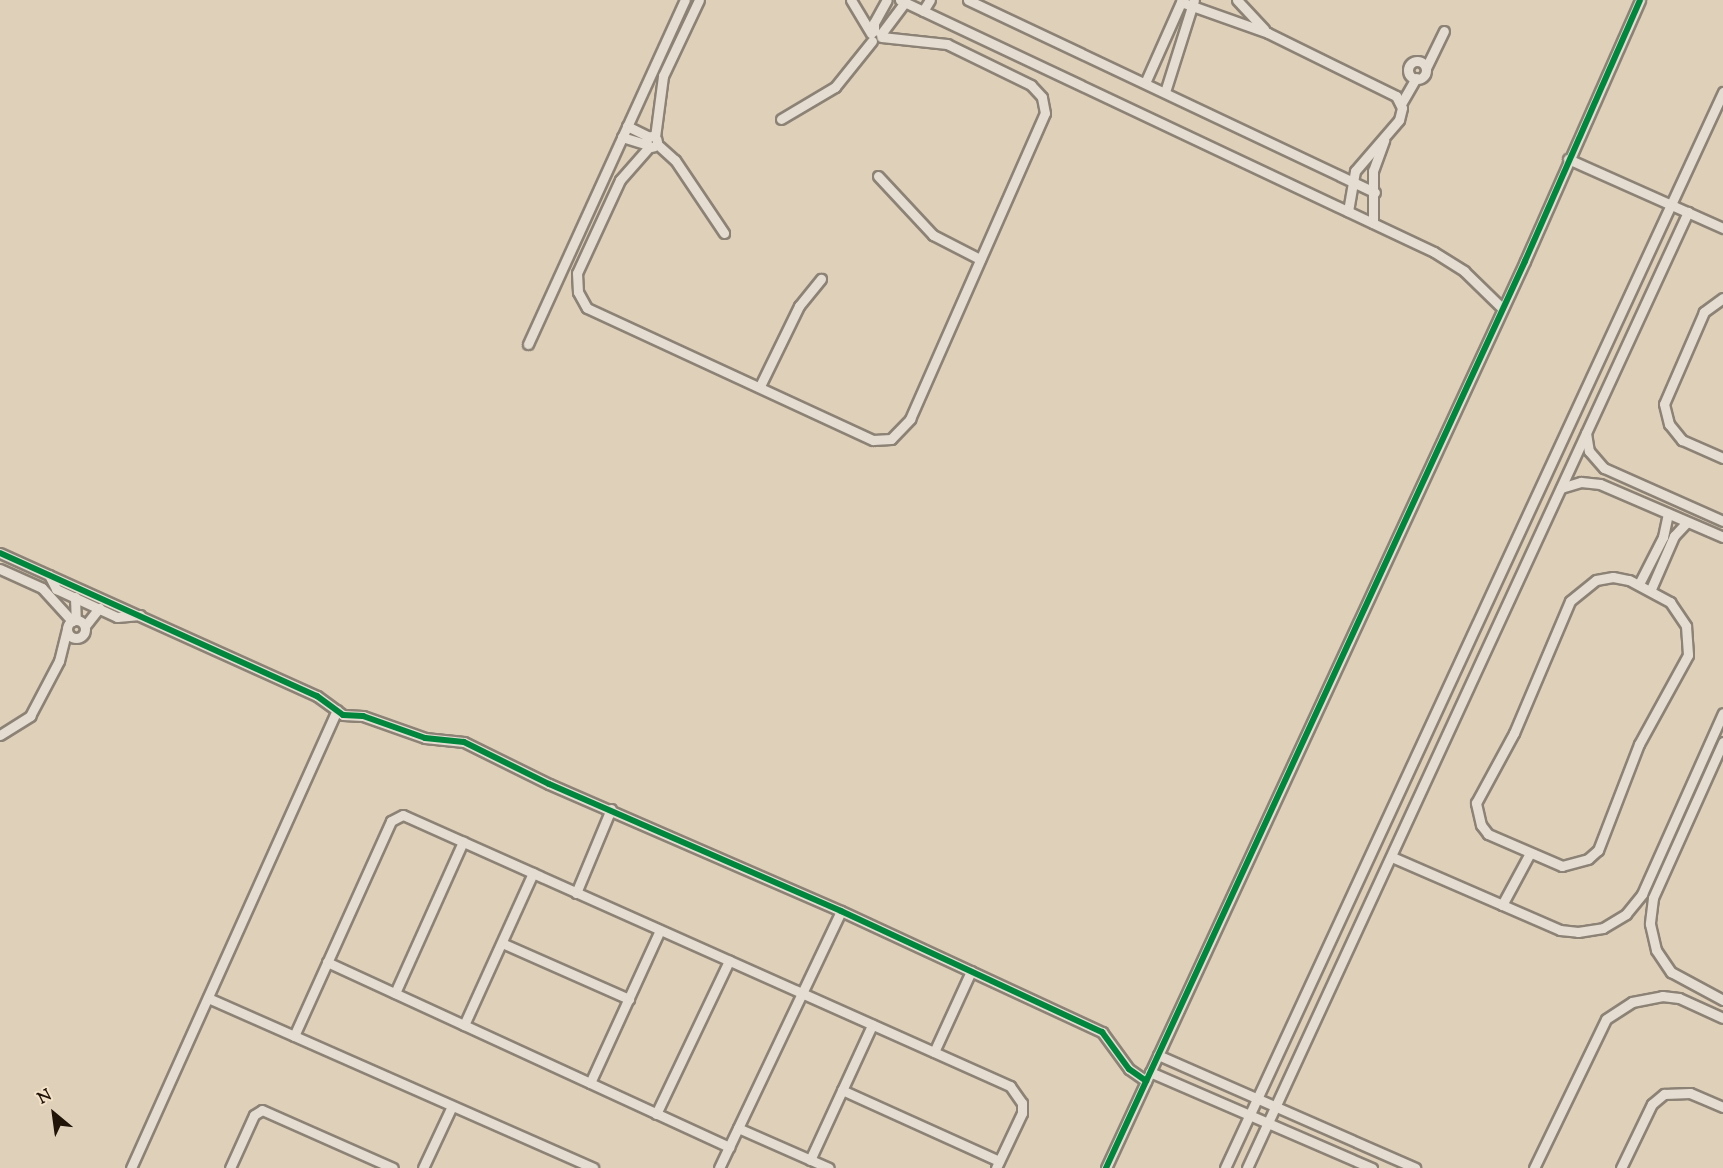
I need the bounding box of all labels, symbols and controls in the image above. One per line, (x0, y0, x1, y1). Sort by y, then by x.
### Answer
north arrow (24, 1084, 84, 1144)
text: N (34, 1085, 56, 1111)

